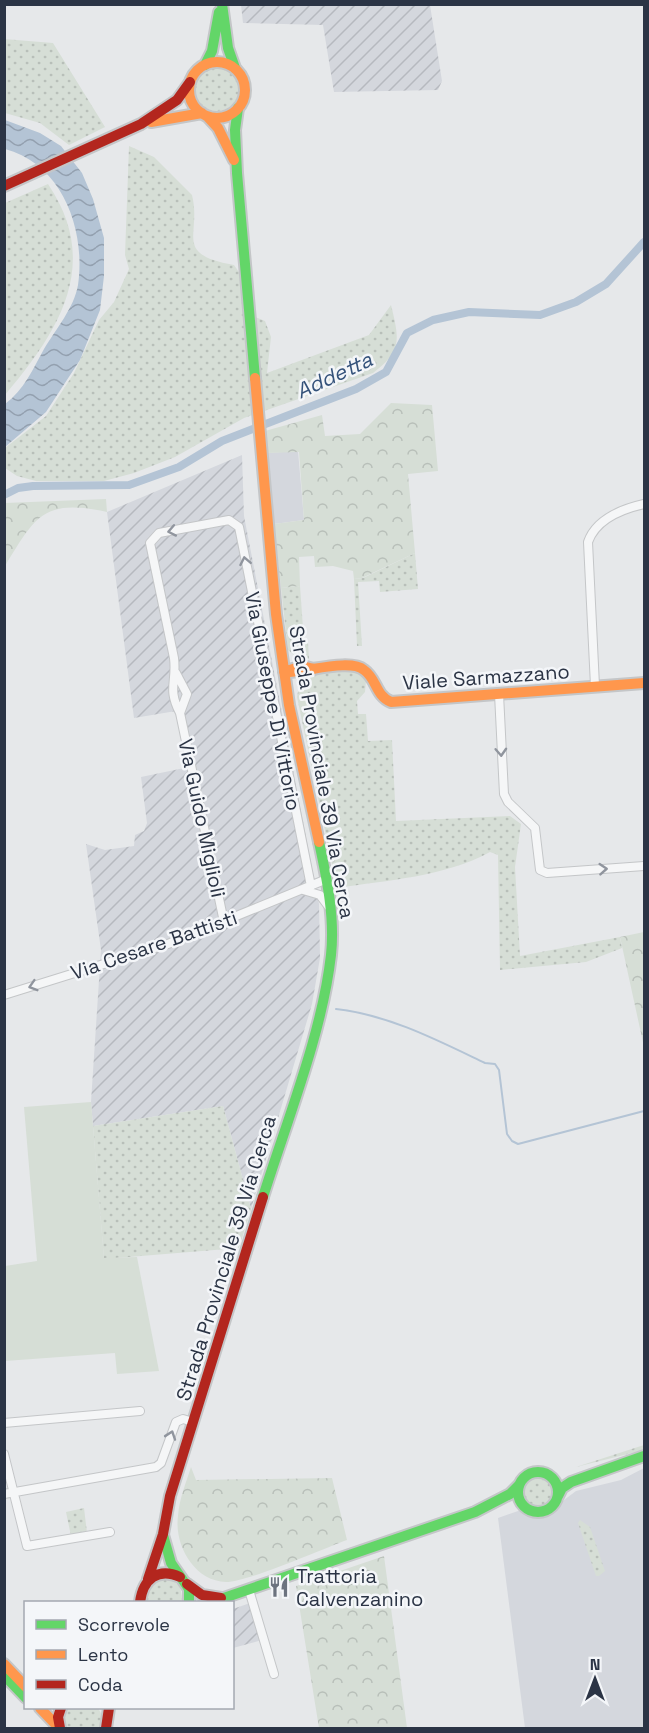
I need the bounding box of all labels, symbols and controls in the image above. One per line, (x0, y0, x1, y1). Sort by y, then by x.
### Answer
water label: Addetta (291, 345, 377, 404)
one-way arrow (167, 524, 177, 537)
one-way arrow (239, 556, 252, 566)
street label: Via Giuseppe Di Vittorio (239, 589, 307, 813)
street label: Strada Provinciale 39 Via Cerca (283, 623, 361, 921)
street label: Viale Sarmazzano (402, 658, 570, 696)
street label: Via Guido Miglioli (172, 736, 232, 900)
one-way arrow (495, 748, 508, 757)
one-way arrow (599, 863, 608, 876)
street label: Via Cesare Battisti (67, 904, 241, 986)
one-way arrow (28, 979, 39, 991)
street label: Strada Provinciale 39 Via Cerca (170, 1112, 282, 1404)
one-way arrow (163, 1430, 176, 1441)
place label: Trattoria Calvenzanino (296, 1563, 423, 1612)
restaurant icon: Trattoria Calvenzanino (267, 1575, 291, 1599)
legend (24, 1601, 234, 1709)
text: Scorrevole (78, 1613, 170, 1636)
text: Lento (78, 1643, 128, 1666)
north arrow (565, 1649, 625, 1709)
text: N (590, 1654, 600, 1675)
text: Coda (78, 1673, 123, 1696)

